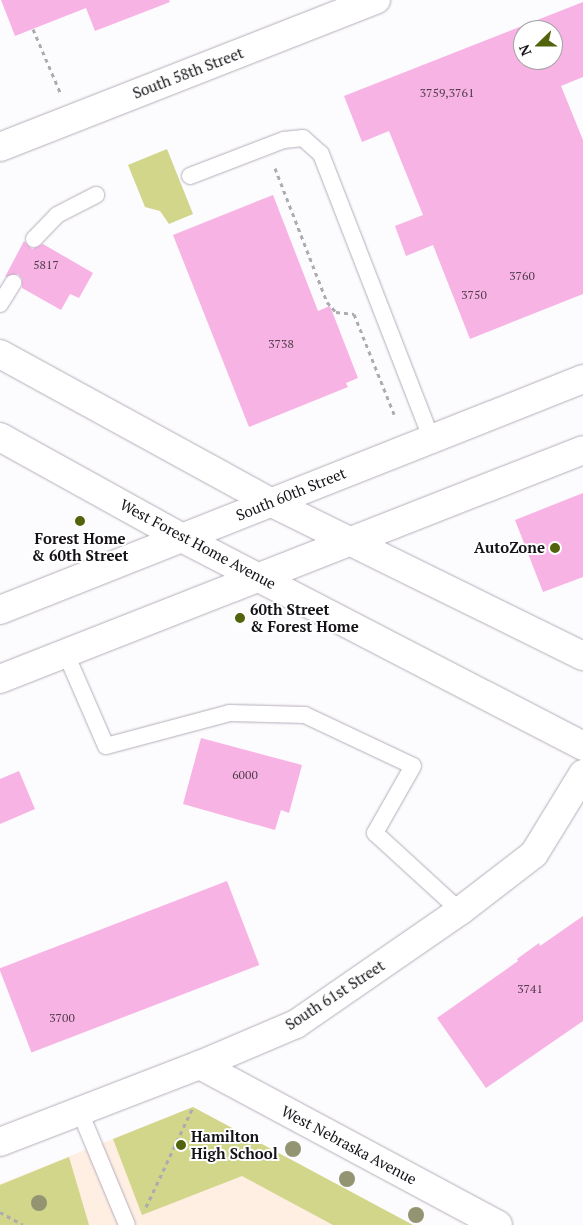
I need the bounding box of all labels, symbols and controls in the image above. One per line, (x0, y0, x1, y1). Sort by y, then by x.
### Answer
north arrow (513, 20, 563, 70)
text: N (514, 42, 535, 59)
street label: South 58th Street (130, 44, 246, 102)
house number: 3759,3761 (420, 86, 474, 100)
house number: 5817 (33, 258, 59, 272)
house number: 3760 (509, 269, 535, 283)
house number: 3750 (461, 288, 487, 302)
house number: 3738 (268, 337, 294, 351)
street label: South 60th Street (233, 464, 349, 524)
street label: West Forest Home Avenue (117, 495, 279, 593)
marker: Forest Home & 60th Street (74, 515, 86, 527)
place label: Forest Home & 60th Street (32, 529, 128, 564)
place label: AutoZone (474, 539, 545, 557)
marker: AutoZone (549, 542, 561, 554)
place label: 60th Street & Forest Home (250, 600, 359, 635)
marker: 60th Street & Forest Home (234, 612, 246, 624)
house number: 6000 (232, 768, 258, 782)
street label: South 61st Street (282, 956, 388, 1034)
house number: 3741 (517, 982, 543, 996)
house number: 3700 (49, 1011, 75, 1025)
street label: West Nebraska Avenue (278, 1102, 420, 1188)
place label: Hamilton High School (191, 1127, 278, 1162)
marker: Hamilton High School (175, 1139, 187, 1151)

